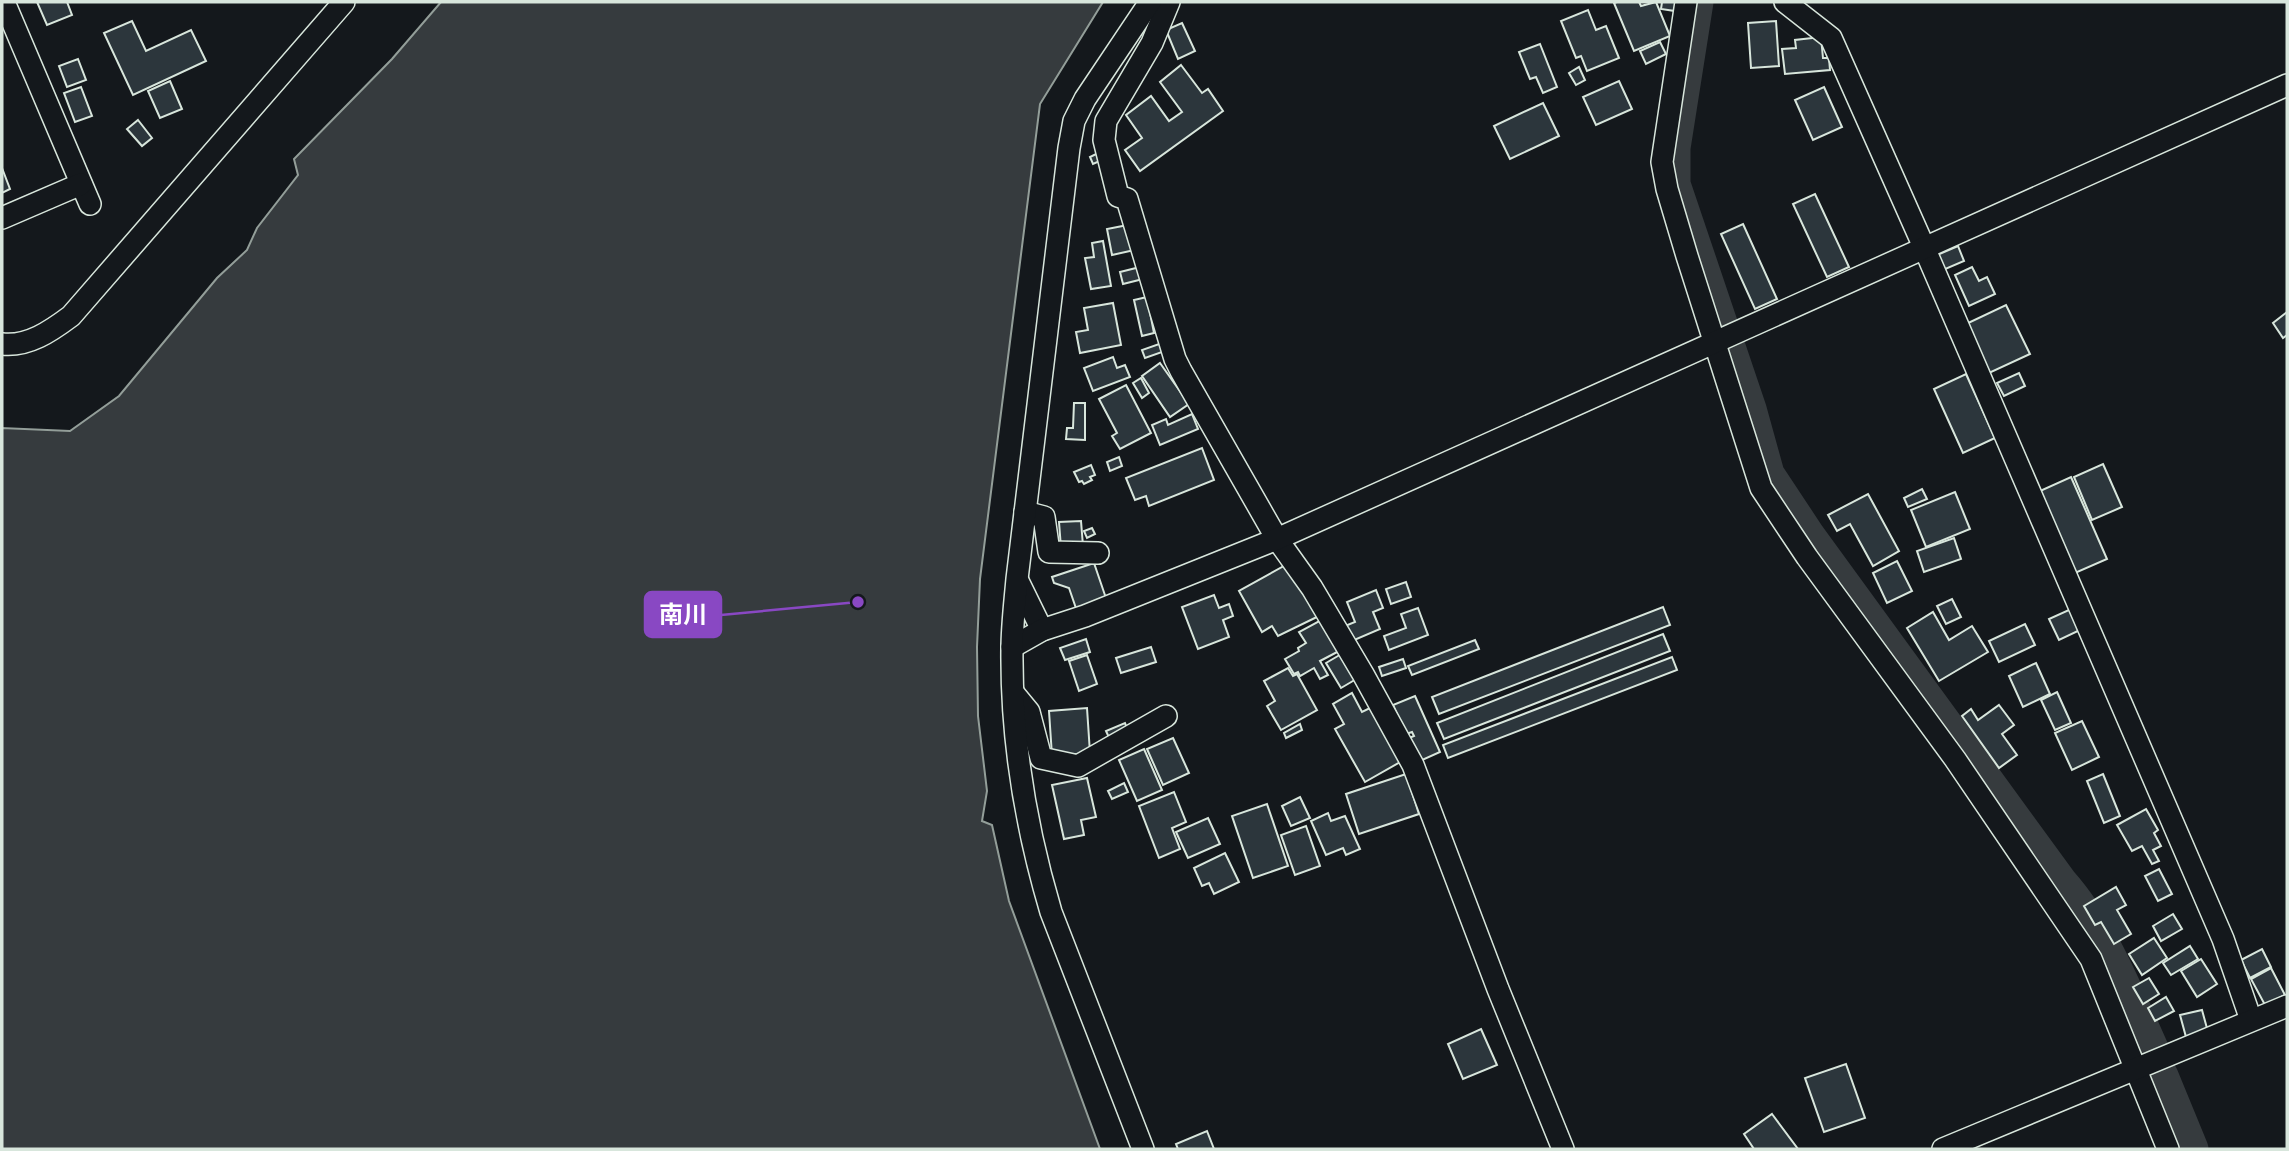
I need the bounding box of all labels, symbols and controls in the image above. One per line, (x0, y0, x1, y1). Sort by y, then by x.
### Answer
callout: 南川 (645, 592, 721, 637)
text: 南川 (659, 601, 707, 629)

